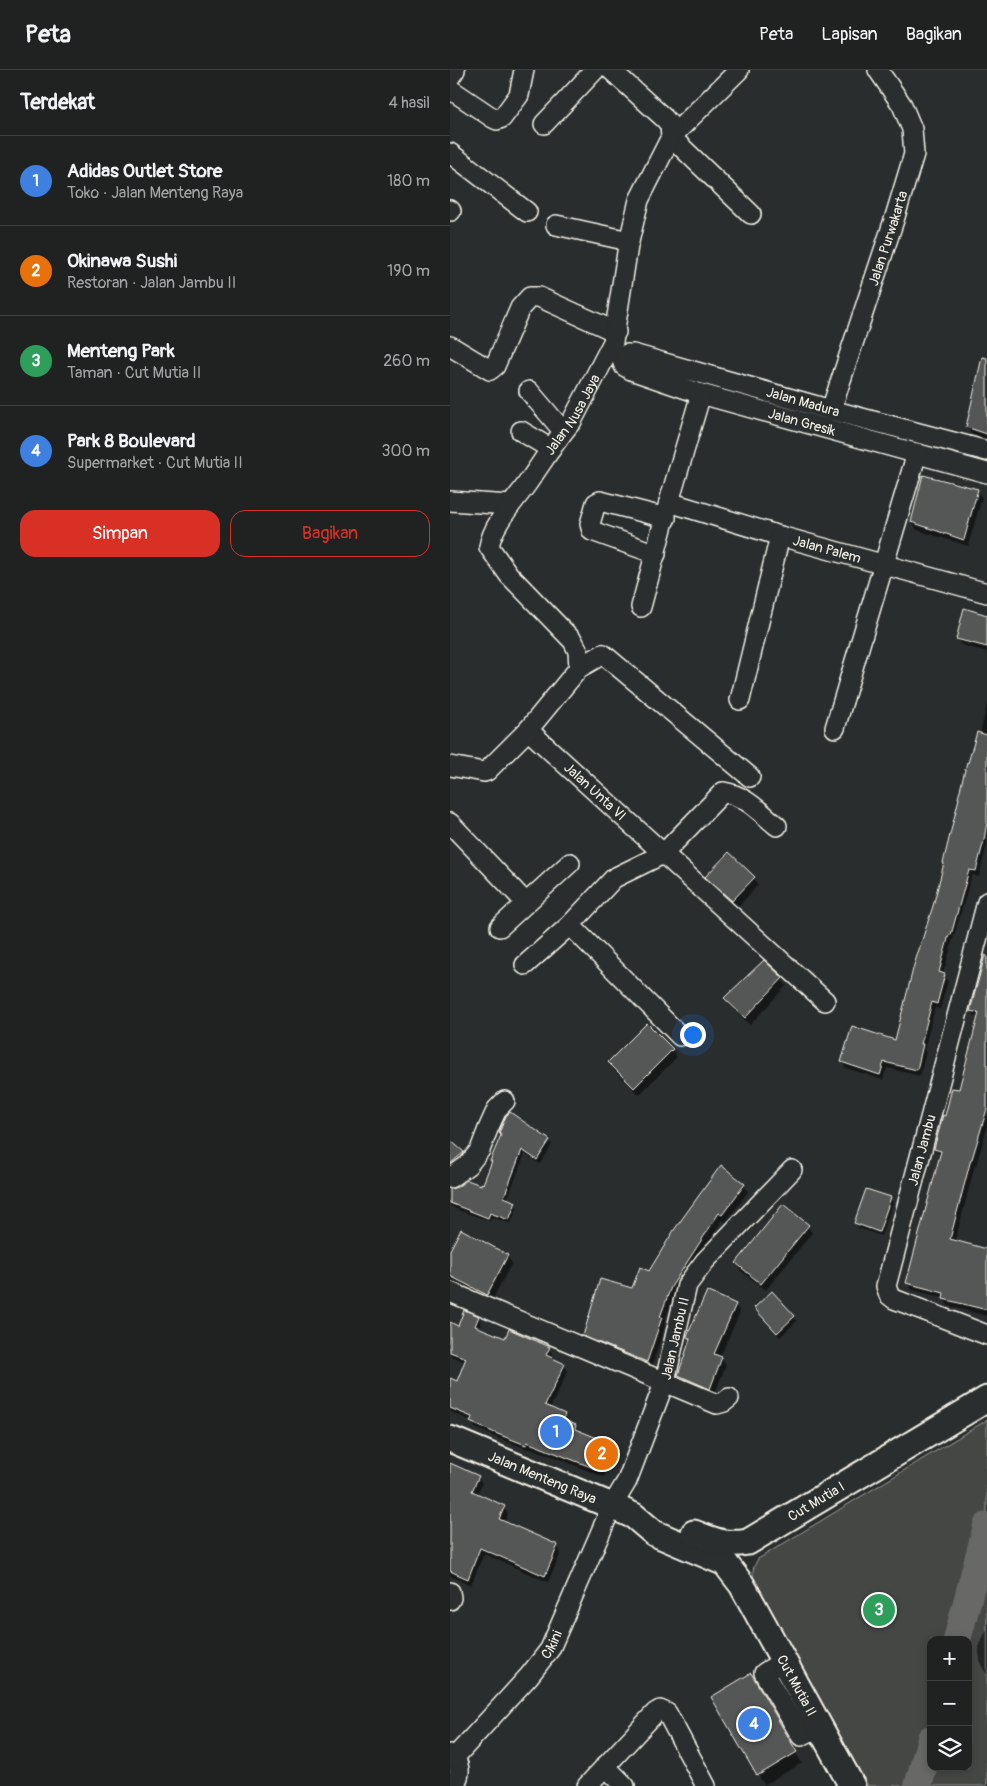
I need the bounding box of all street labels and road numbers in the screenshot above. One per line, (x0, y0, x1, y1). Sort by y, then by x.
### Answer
street label: Jalan Purwakarta (864, 189, 911, 288)
street label: Jalan Nusa Jaya (541, 371, 603, 458)
street label: Jalan Madura (764, 383, 842, 421)
street label: Jalan Gresik (766, 404, 838, 439)
street label: Jalan Palem (791, 532, 863, 566)
street label: Jalan Unta VI (561, 759, 630, 824)
street label: Jalan Jambu (904, 1112, 940, 1188)
street label: Jalan Jambu II (657, 1295, 692, 1381)
street label: Jalan Menteng Raya (486, 1447, 599, 1507)
street label: Cut Mutia I (785, 1478, 848, 1525)
street label: Cikini (537, 1627, 566, 1662)
street label: Cut Mutia II (773, 1652, 820, 1719)

